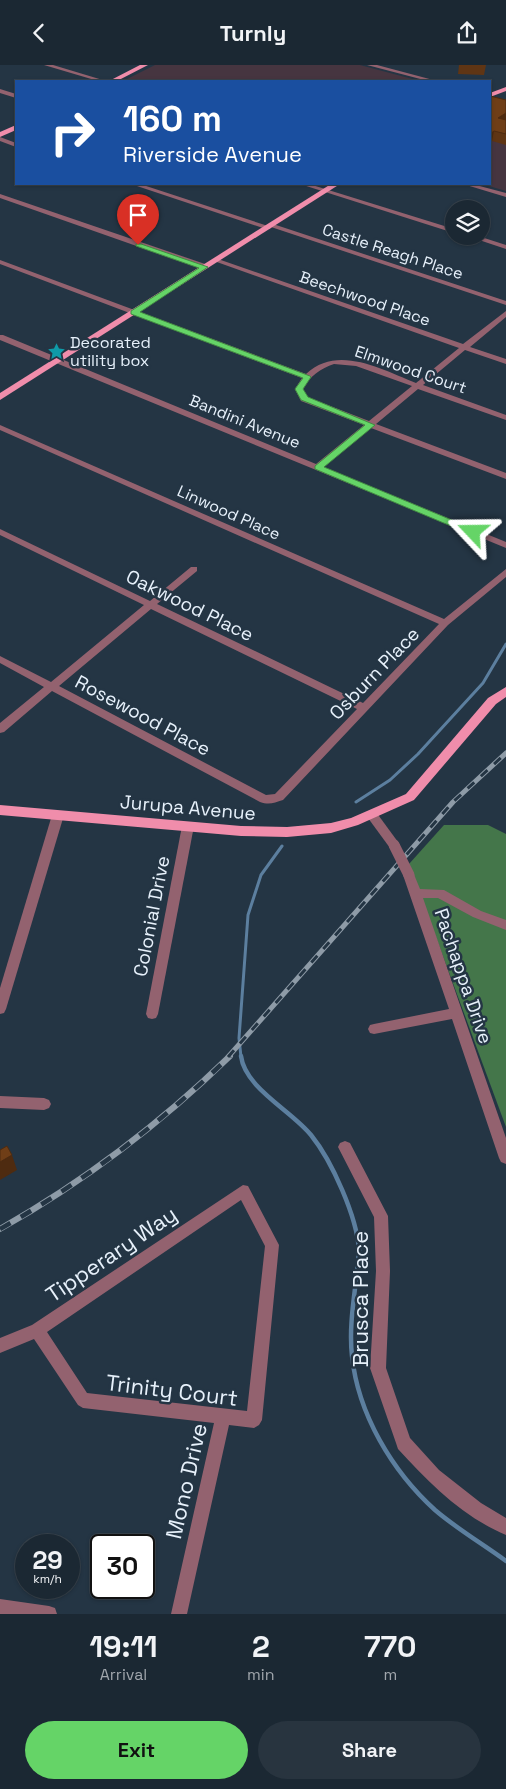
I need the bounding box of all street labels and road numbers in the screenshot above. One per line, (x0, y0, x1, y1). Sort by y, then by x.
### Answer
street label: Castle Reagh Place (320, 219, 466, 284)
street label: Beechwood Place (297, 266, 433, 331)
street label: Elmwood Court (352, 341, 469, 398)
street label: Bandini Avenue (186, 390, 303, 453)
street label: Linwood Place (174, 480, 284, 545)
street label: Oakwood Place (122, 564, 258, 647)
street label: Osburn Place (324, 622, 425, 725)
street label: Rosewood Place (71, 669, 215, 762)
street label: Jurupa Avenue (119, 789, 257, 826)
street label: Colonial Drive (128, 854, 175, 979)
street label: Pachappa Drive (429, 905, 498, 1047)
street label: Tipperary Way (40, 1200, 182, 1308)
street label: Brusca Place (346, 1231, 374, 1367)
street label: Trinity Court (104, 1368, 240, 1412)
street label: Mono Drive (159, 1420, 213, 1542)

